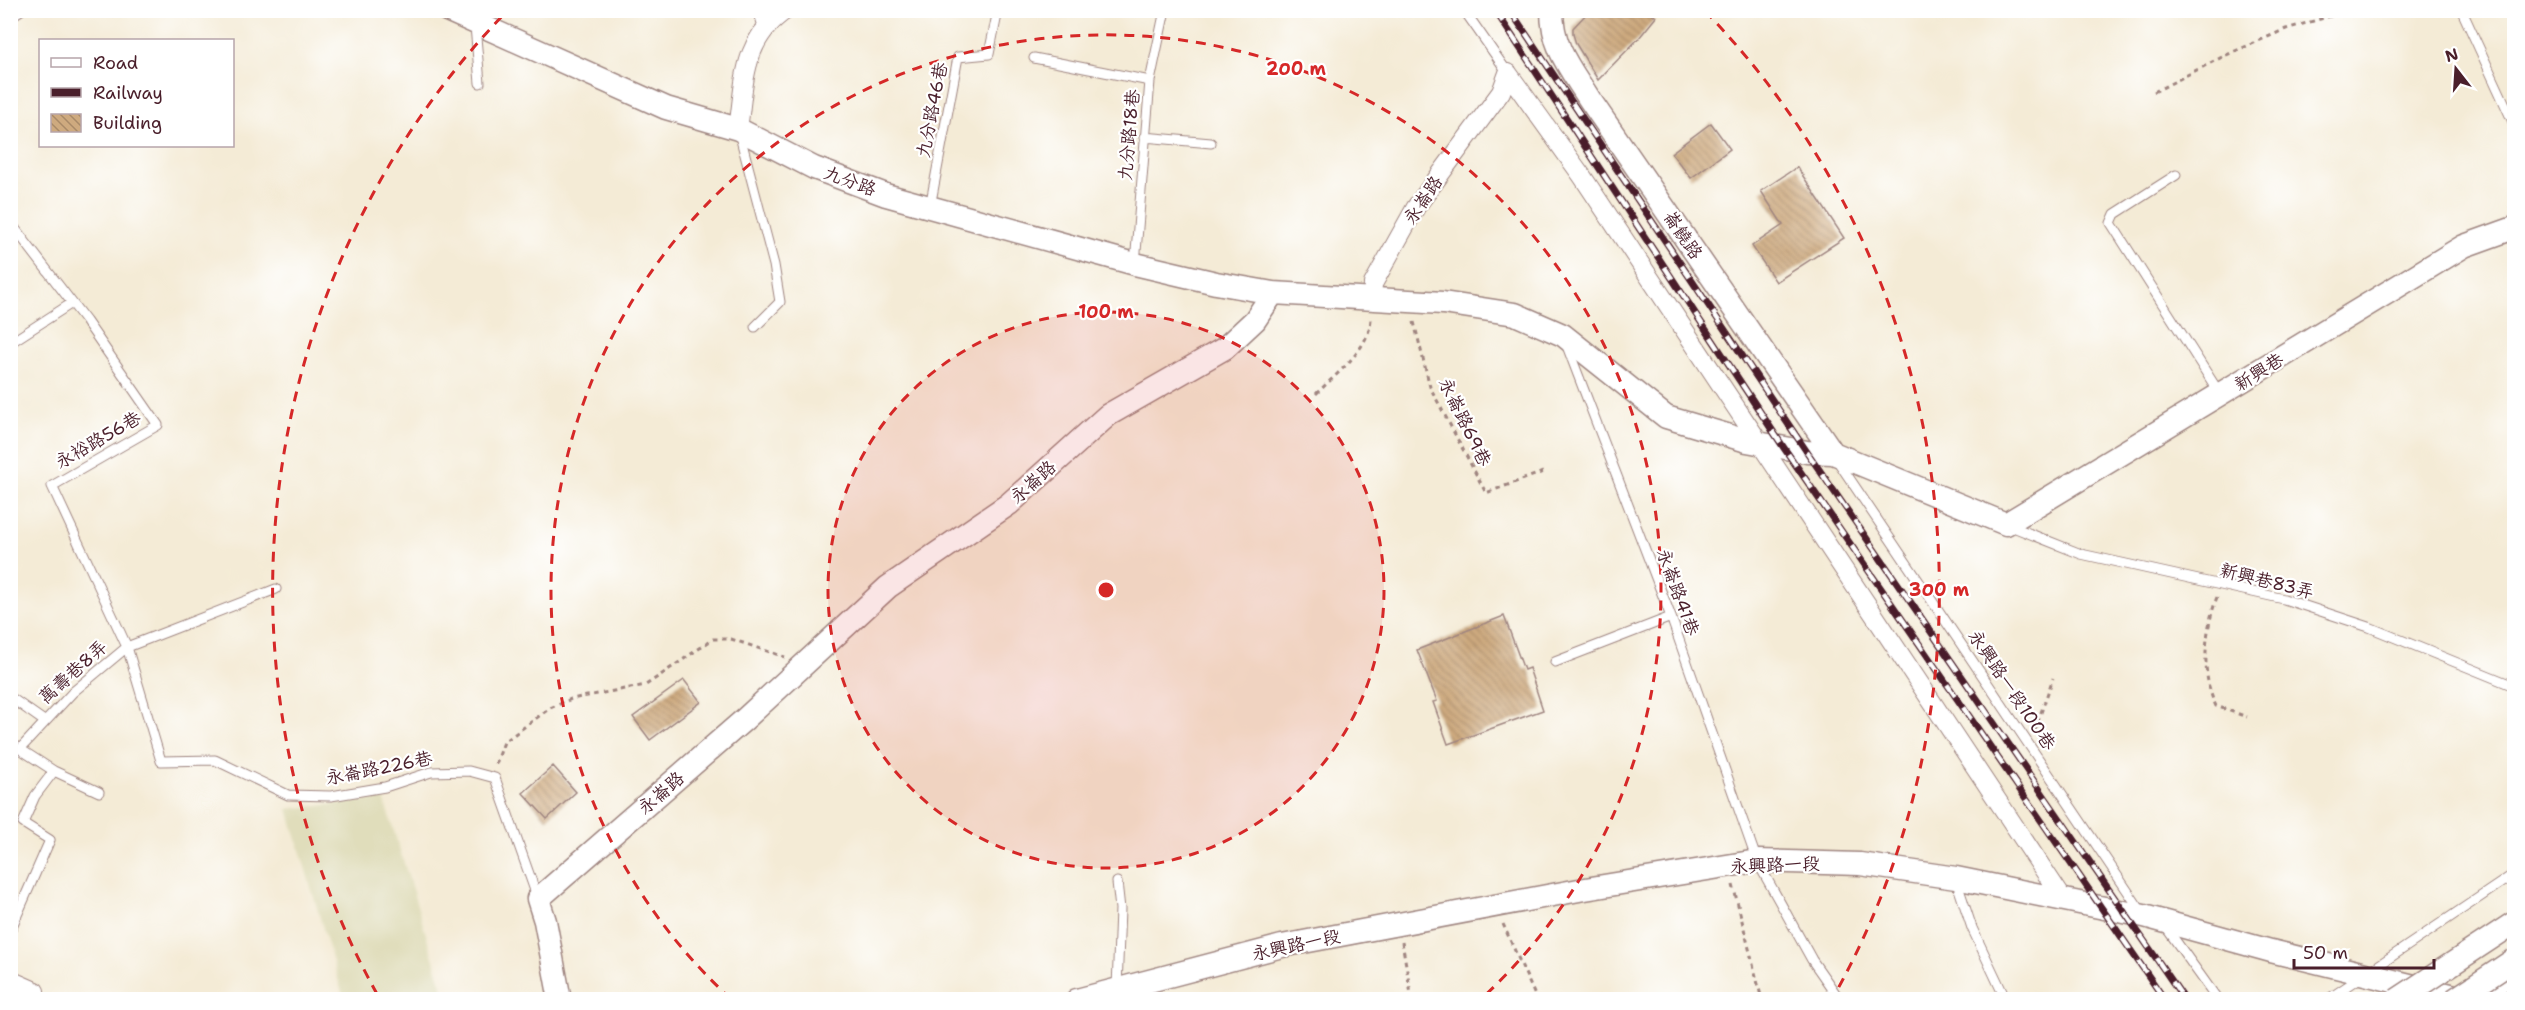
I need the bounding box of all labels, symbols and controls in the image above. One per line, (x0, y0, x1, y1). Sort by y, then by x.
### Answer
legend (39, 39, 234, 147)
north arrow (2426, 39, 2486, 99)
text: N (2443, 43, 2461, 67)
text: Road (93, 51, 138, 75)
text: 200 m (1266, 57, 1327, 81)
street label: 九分路46巷 (911, 60, 953, 160)
text: Railway (93, 81, 163, 105)
street label: 九分路18巷 (1113, 88, 1145, 182)
text: Building (93, 111, 162, 135)
street label: 九分路 (821, 160, 879, 202)
street label: 永崙路 (1398, 171, 1448, 229)
street label: 崙饒路 (1658, 206, 1708, 264)
text: 100 m (1078, 300, 1134, 324)
street label: 新興巷 (2230, 348, 2288, 396)
street label: 永崙路69巷 (1433, 374, 1497, 470)
street label: 永裕路56巷 (51, 406, 145, 474)
street label: 永崙路 (1005, 455, 1061, 509)
street label: 永崙路41巷 (1651, 545, 1705, 639)
street label: 新興巷83弄 (2217, 558, 2317, 604)
text: 300 m (1909, 578, 1970, 602)
centre of rings (1096, 580, 1116, 600)
street label: 永興路一段100巷 (1963, 625, 2061, 755)
street label: 萬壽巷8弄 (34, 635, 112, 709)
street label: 永崙路226巷 (324, 746, 434, 790)
street label: 永崙路 (633, 766, 689, 820)
street label: 永興路一段 (1730, 851, 1820, 879)
street label: 永興路一段 (1249, 924, 1343, 966)
scale bar (2294, 932, 2434, 970)
text: 50 m (2303, 941, 2348, 965)

